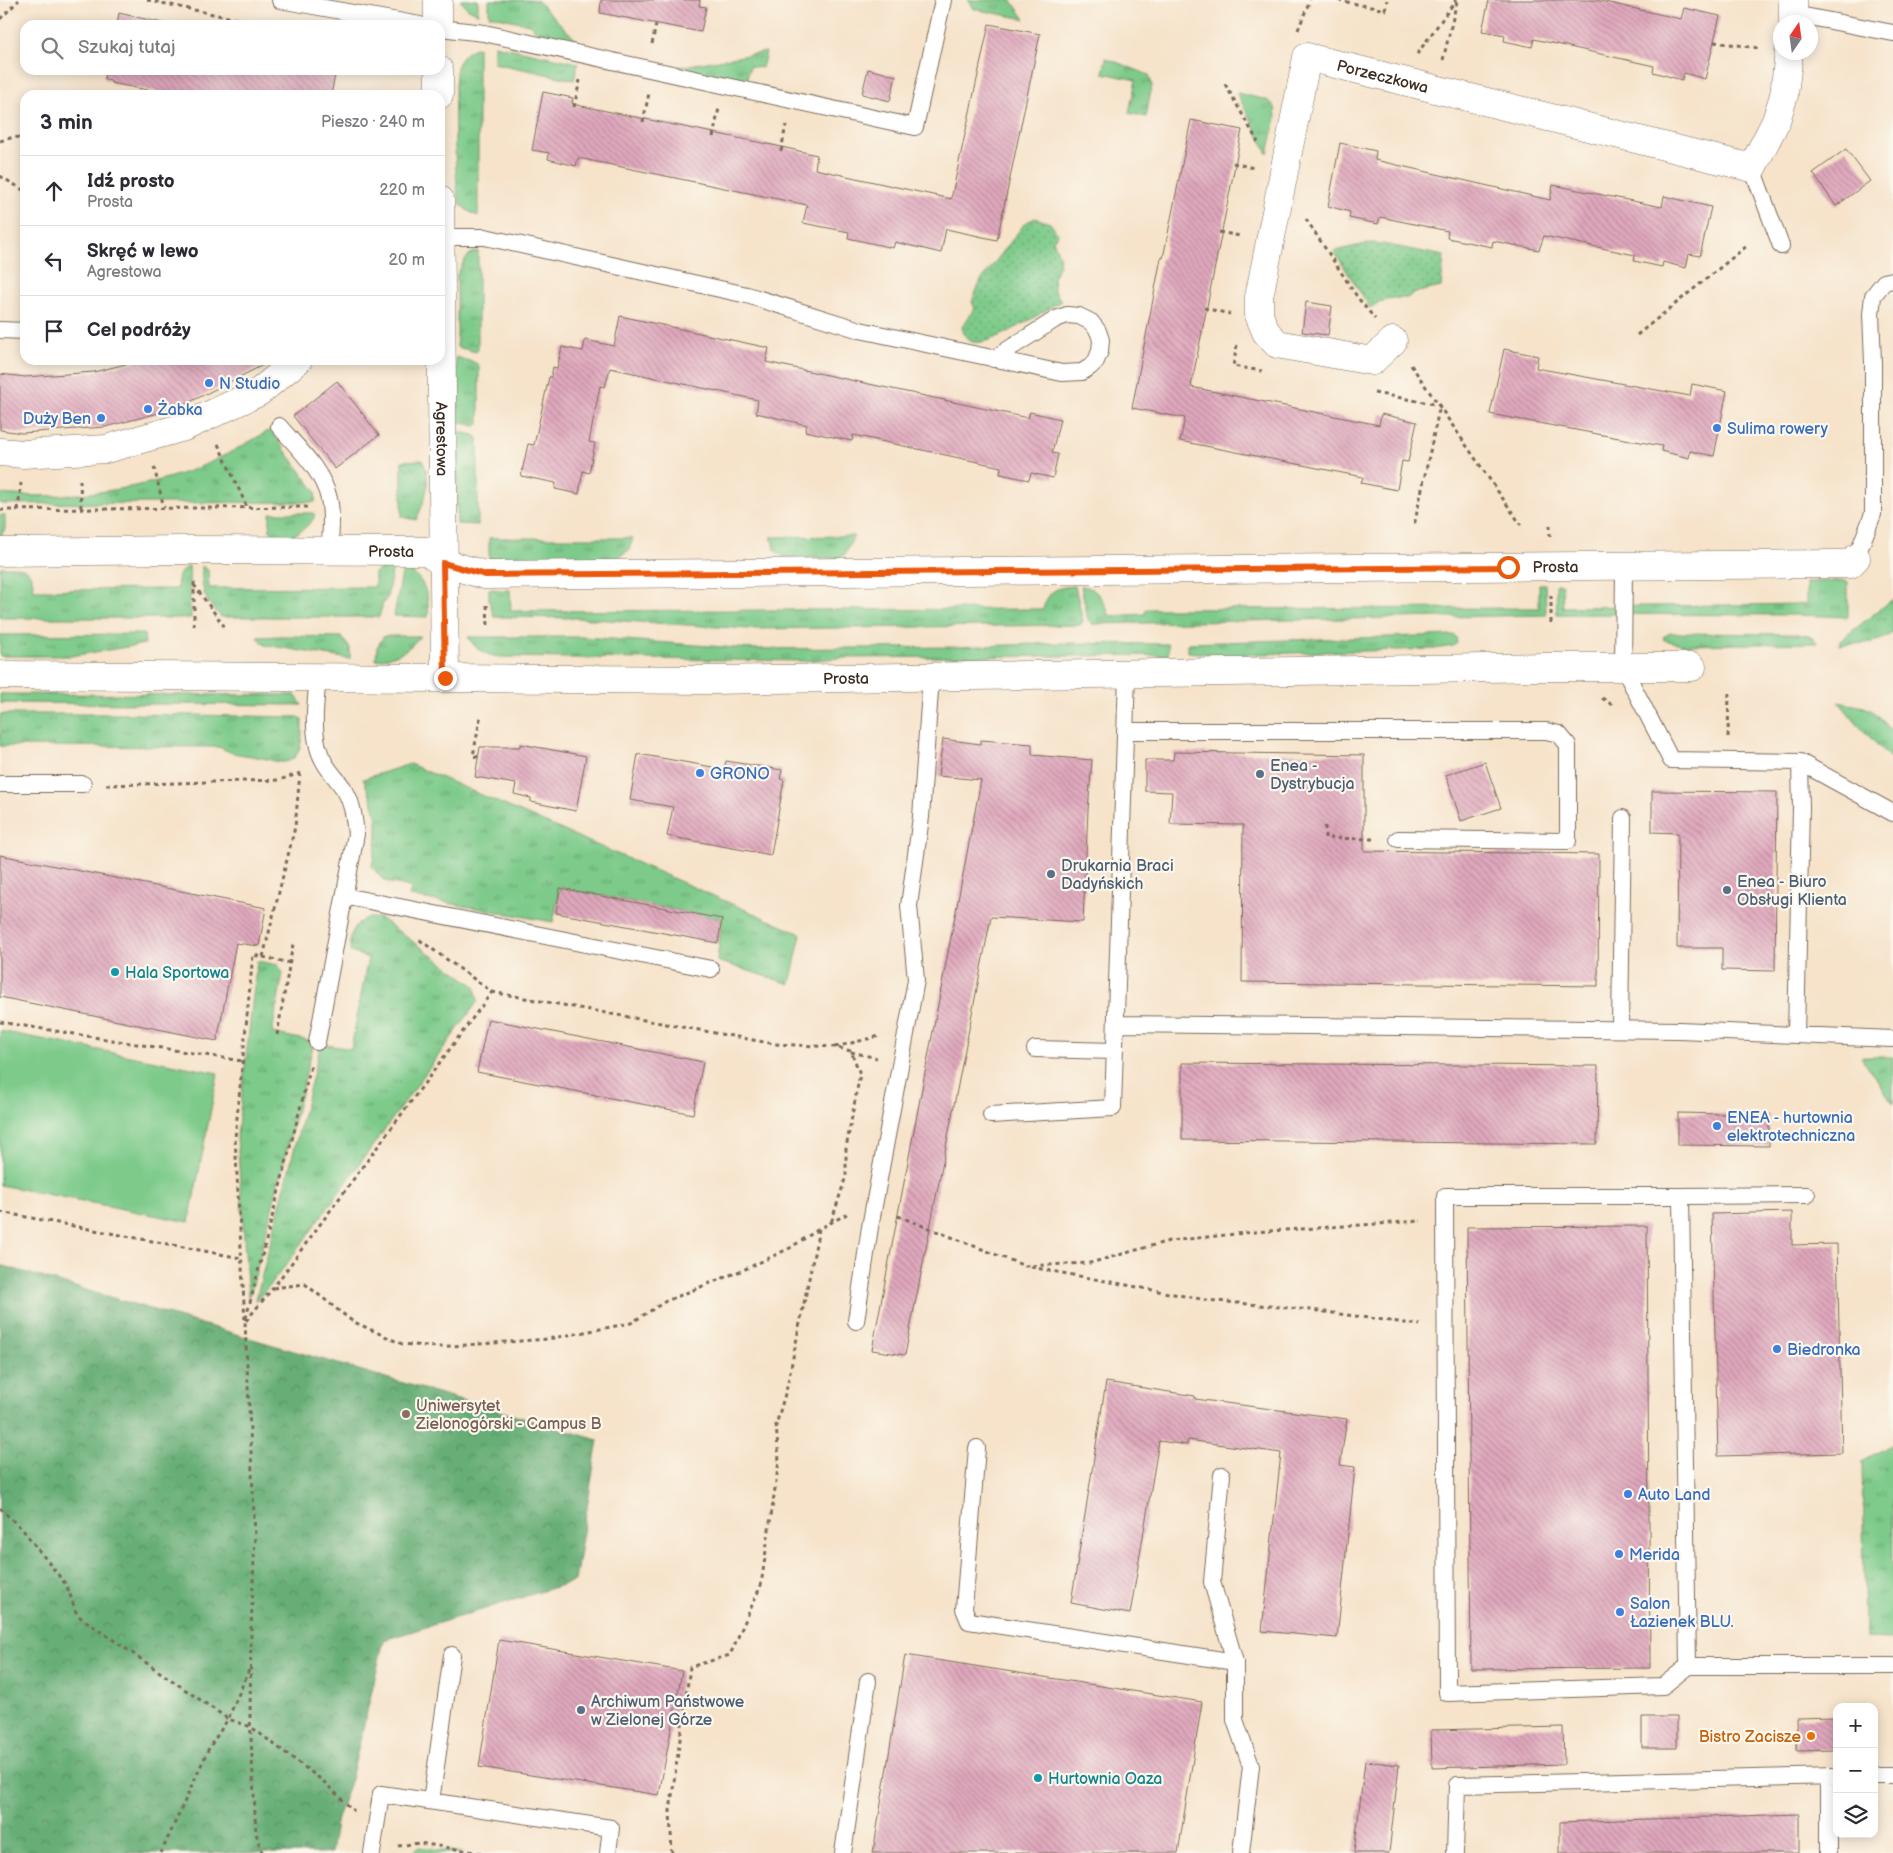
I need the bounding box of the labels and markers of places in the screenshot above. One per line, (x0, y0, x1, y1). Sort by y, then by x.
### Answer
place label: N Studio (219, 375, 280, 394)
marker: N Studio (203, 377, 215, 389)
place label: Żabka (157, 399, 203, 420)
marker: Żabka (142, 403, 154, 415)
place label: Duży Ben (23, 410, 91, 429)
marker: Duży Ben (95, 412, 107, 424)
place label: Sulima rowery (1727, 420, 1829, 439)
marker: Sulima rowery (1711, 422, 1723, 434)
place label: Enea - Dystrybucja (1270, 757, 1355, 794)
place label: GRONO (710, 765, 770, 784)
marker: GRONO (694, 767, 706, 779)
marker: Enea - Dystrybucja (1254, 768, 1266, 780)
place label: Drukarnia Braci Dadyńskich (1061, 857, 1174, 894)
marker: Drukarnia Braci Dadyńskich (1045, 868, 1057, 880)
place label: Enea - Biuro Obsługi Klienta (1737, 873, 1847, 910)
marker: Enea - Biuro Obsługi Klienta (1721, 884, 1733, 896)
place label: Hala Sportowa (125, 964, 229, 983)
marker: Hala Sportowa (109, 966, 121, 978)
place label: ENEA - hurtownia elektrotechniczna (1727, 1109, 1855, 1146)
marker: ENEA - hurtownia elektrotechniczna (1711, 1120, 1723, 1132)
place label: Biedronka (1787, 1341, 1861, 1360)
marker: Biedronka (1771, 1343, 1783, 1355)
place label: Uniwersytet Zielonogórski - Campus B (415, 1397, 602, 1434)
marker: Uniwersytet Zielonogórski - Campus B (400, 1408, 412, 1420)
place label: Auto Land (1638, 1486, 1710, 1505)
marker: Auto Land (1622, 1488, 1634, 1500)
place label: Merida (1629, 1546, 1680, 1565)
marker: Merida (1613, 1548, 1625, 1560)
place label: Salon Łazienek BLU. (1630, 1595, 1734, 1632)
marker: Salon Łazienek BLU. (1614, 1606, 1626, 1618)
place label: Archiwum Państwowe w Zielonej Górze (591, 1693, 745, 1730)
marker: Archiwum Państwowe w Zielonej Górze (575, 1704, 587, 1716)
place label: Bistro Zacisze (1699, 1728, 1802, 1747)
marker: Bistro Zacisze (1805, 1730, 1817, 1742)
place label: Hurtownia Oaza (1048, 1770, 1162, 1789)
marker: Hurtownia Oaza (1032, 1772, 1044, 1784)

